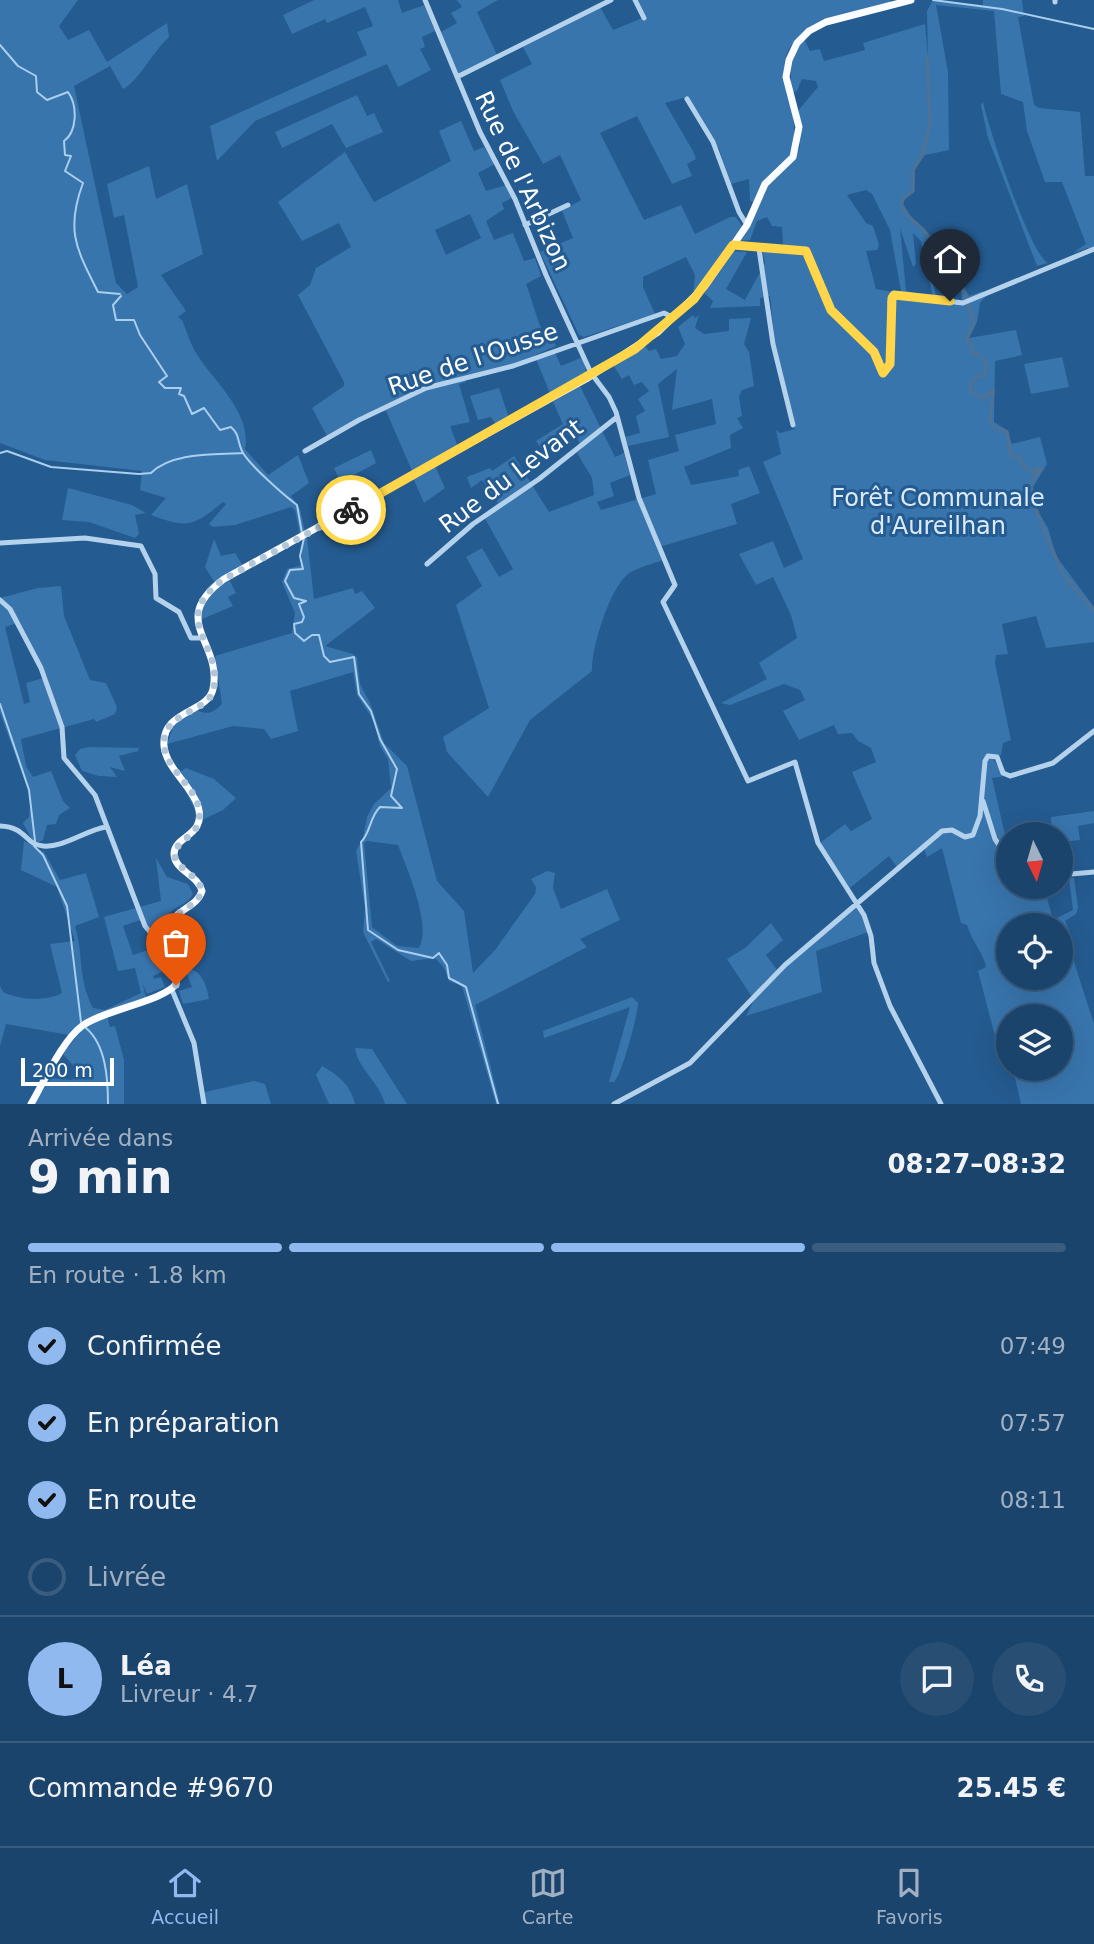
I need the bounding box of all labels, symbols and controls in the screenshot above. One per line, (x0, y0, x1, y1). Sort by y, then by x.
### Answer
street label: Rue de l'Arbizon (469, 87, 577, 275)
pin (920, 229, 980, 301)
icon: home (931, 240, 969, 278)
street label: Rue de l'Ousse (384, 317, 562, 401)
street label: Rue du Levant (434, 413, 588, 539)
courier (316, 475, 386, 545)
park label: Forêt Communale d'Aureilhan (831, 484, 1045, 540)
icon: bike (332, 491, 370, 529)
north arrow (996, 822, 1073, 900)
map controls (996, 822, 1073, 1081)
pin (146, 913, 206, 985)
button: locate (996, 913, 1073, 990)
icon: bag (157, 924, 195, 962)
button: layers (996, 1004, 1073, 1081)
scale bar (21, 1055, 114, 1087)
text: 200 m (32, 1059, 93, 1081)
text: Arrivée dans (28, 1125, 173, 1151)
text: 08:27–08:32 (887, 1149, 1066, 1179)
text: 9 min (28, 1150, 172, 1204)
text: En route · 1.8 km (28, 1262, 227, 1288)
icon: check (28, 1327, 66, 1365)
text: Confirmée (87, 1331, 221, 1361)
text: 07:49 (1000, 1333, 1066, 1359)
icon: check (28, 1404, 66, 1442)
text: En préparation (87, 1408, 280, 1438)
text: 07:57 (1000, 1410, 1066, 1436)
icon: check (28, 1481, 66, 1519)
text: En route (87, 1485, 197, 1515)
text: 08:11 (1000, 1487, 1066, 1513)
text: Livrée (87, 1562, 166, 1592)
button: chat (900, 1642, 974, 1716)
button: phone (992, 1642, 1066, 1716)
text: Léa (120, 1651, 172, 1681)
text: L (57, 1664, 73, 1694)
text: Livreur · 4.7 (120, 1681, 258, 1707)
text: Commande #9670 (28, 1773, 274, 1803)
text: 25.45 € (957, 1773, 1066, 1803)
tab: Accueil (151, 1864, 219, 1928)
tab: Carte (522, 1864, 574, 1928)
tab: Favoris (876, 1864, 943, 1928)

